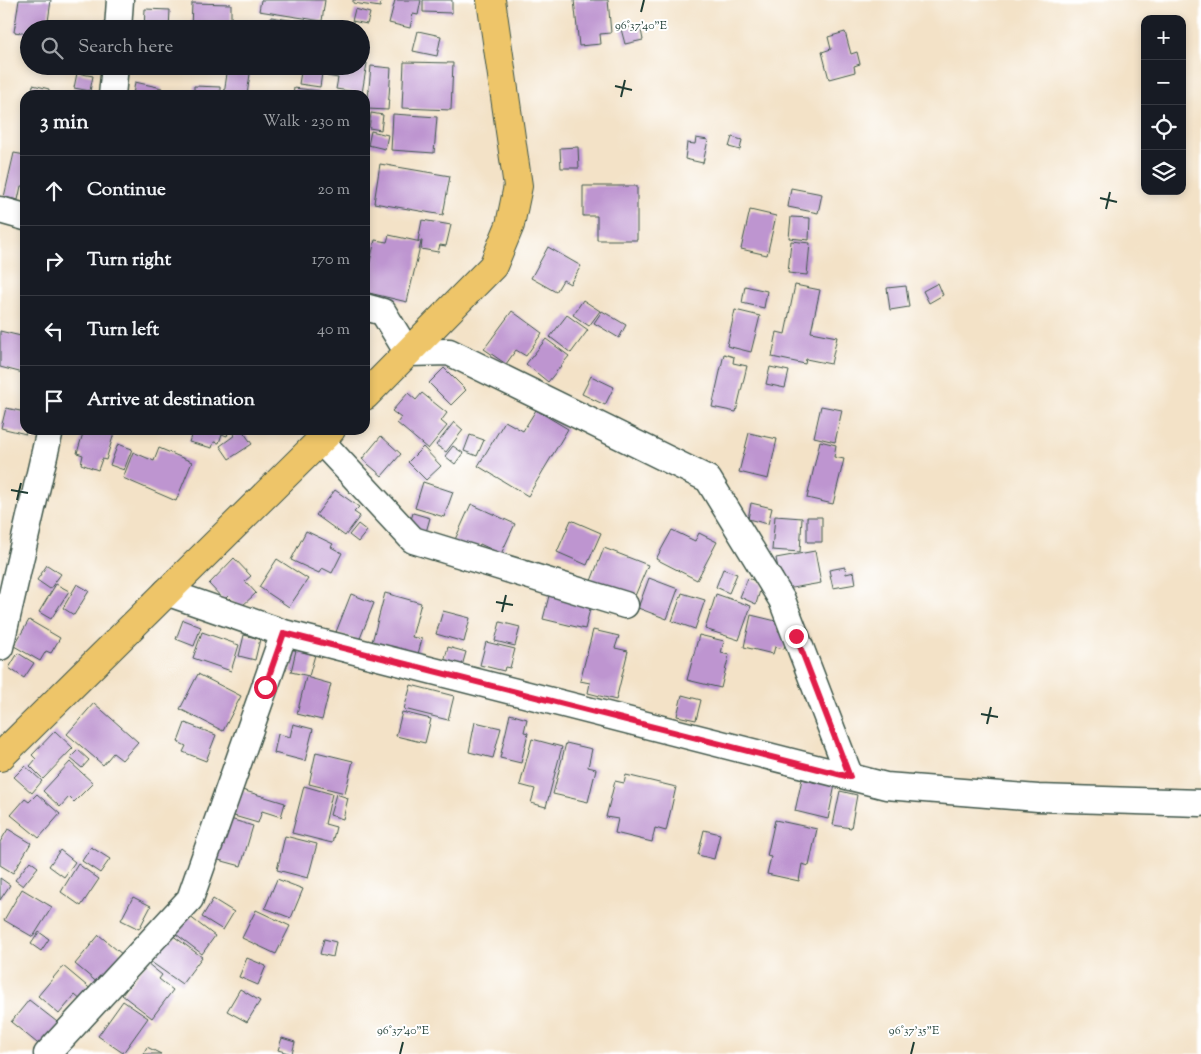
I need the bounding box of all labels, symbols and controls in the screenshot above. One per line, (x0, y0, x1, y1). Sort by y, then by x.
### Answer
map controls (1141, 15, 1186, 195)
button: + (1141, 15, 1186, 60)
text: 96°37'40"E (615, 17, 668, 35)
search box (20, 20, 370, 75)
icon: search (38, 34, 66, 62)
text: Search here (78, 34, 173, 61)
button: − (1141, 60, 1186, 105)
button: locate (1141, 105, 1186, 150)
text: 3 min (40, 108, 89, 138)
text: Walk · 230 m (263, 111, 350, 134)
button: layers (1141, 150, 1186, 195)
icon: ahead (40, 177, 68, 205)
text: Continue (87, 177, 166, 204)
text: 20 m (317, 179, 350, 202)
icon: right (40, 247, 68, 275)
text: Turn right (87, 247, 171, 274)
text: 170 m (312, 249, 350, 272)
icon: left (40, 317, 68, 345)
text: Turn left (87, 317, 159, 344)
text: 40 m (317, 319, 350, 342)
icon: arrive (40, 387, 68, 415)
text: Arrive at destination (87, 387, 255, 414)
route end (785, 625, 808, 648)
route start (254, 676, 277, 699)
text: 96°37'40"E (377, 1022, 430, 1040)
text: 96°37'35"E (889, 1022, 940, 1040)

